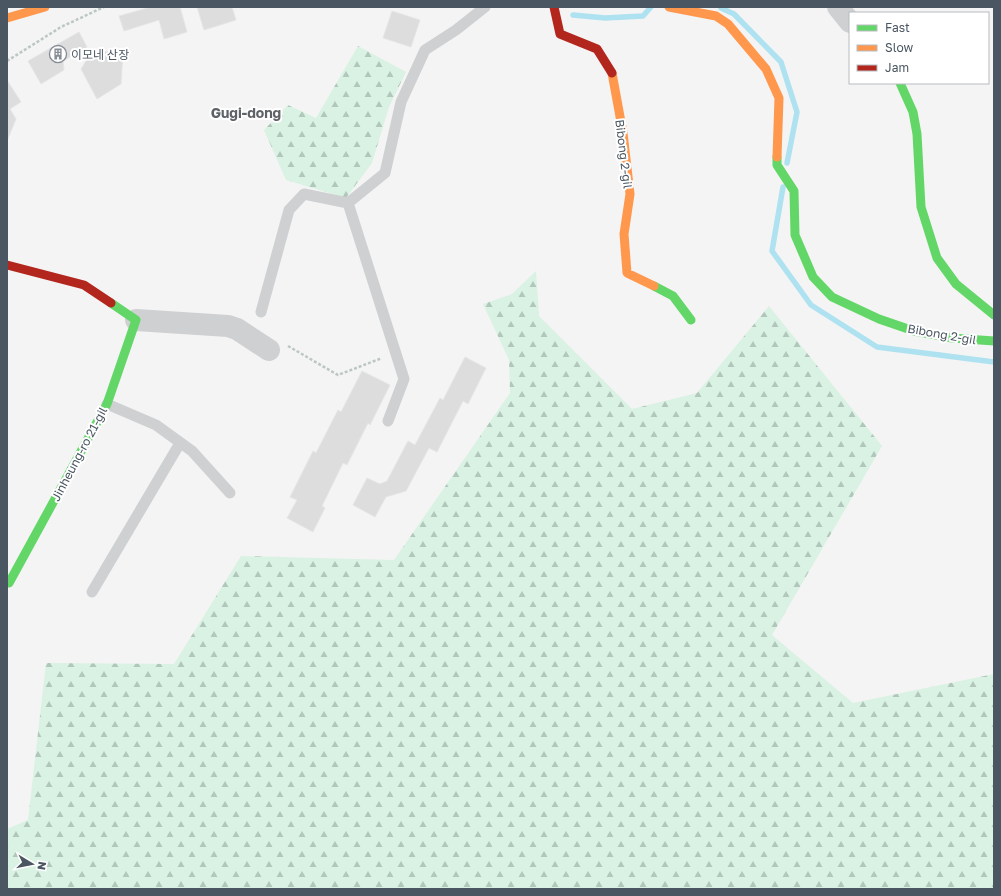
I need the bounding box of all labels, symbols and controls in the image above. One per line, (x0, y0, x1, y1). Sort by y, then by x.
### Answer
legend (849, 12, 989, 84)
text: Fast (885, 20, 910, 35)
text: Slow (885, 40, 913, 55)
building icon: 이모네 산장 (48, 44, 68, 64)
place label: 이모네 산장 (71, 47, 129, 62)
text: Jam (885, 60, 909, 75)
district label: Gugi-dong (211, 104, 281, 121)
street label: Bibong 2-gil (612, 119, 636, 190)
street label: Bibong 2-gil (906, 321, 978, 347)
street label: Jinheung-ro 21-gil (48, 404, 110, 504)
north arrow (12, 844, 52, 884)
text: N (35, 861, 49, 871)

